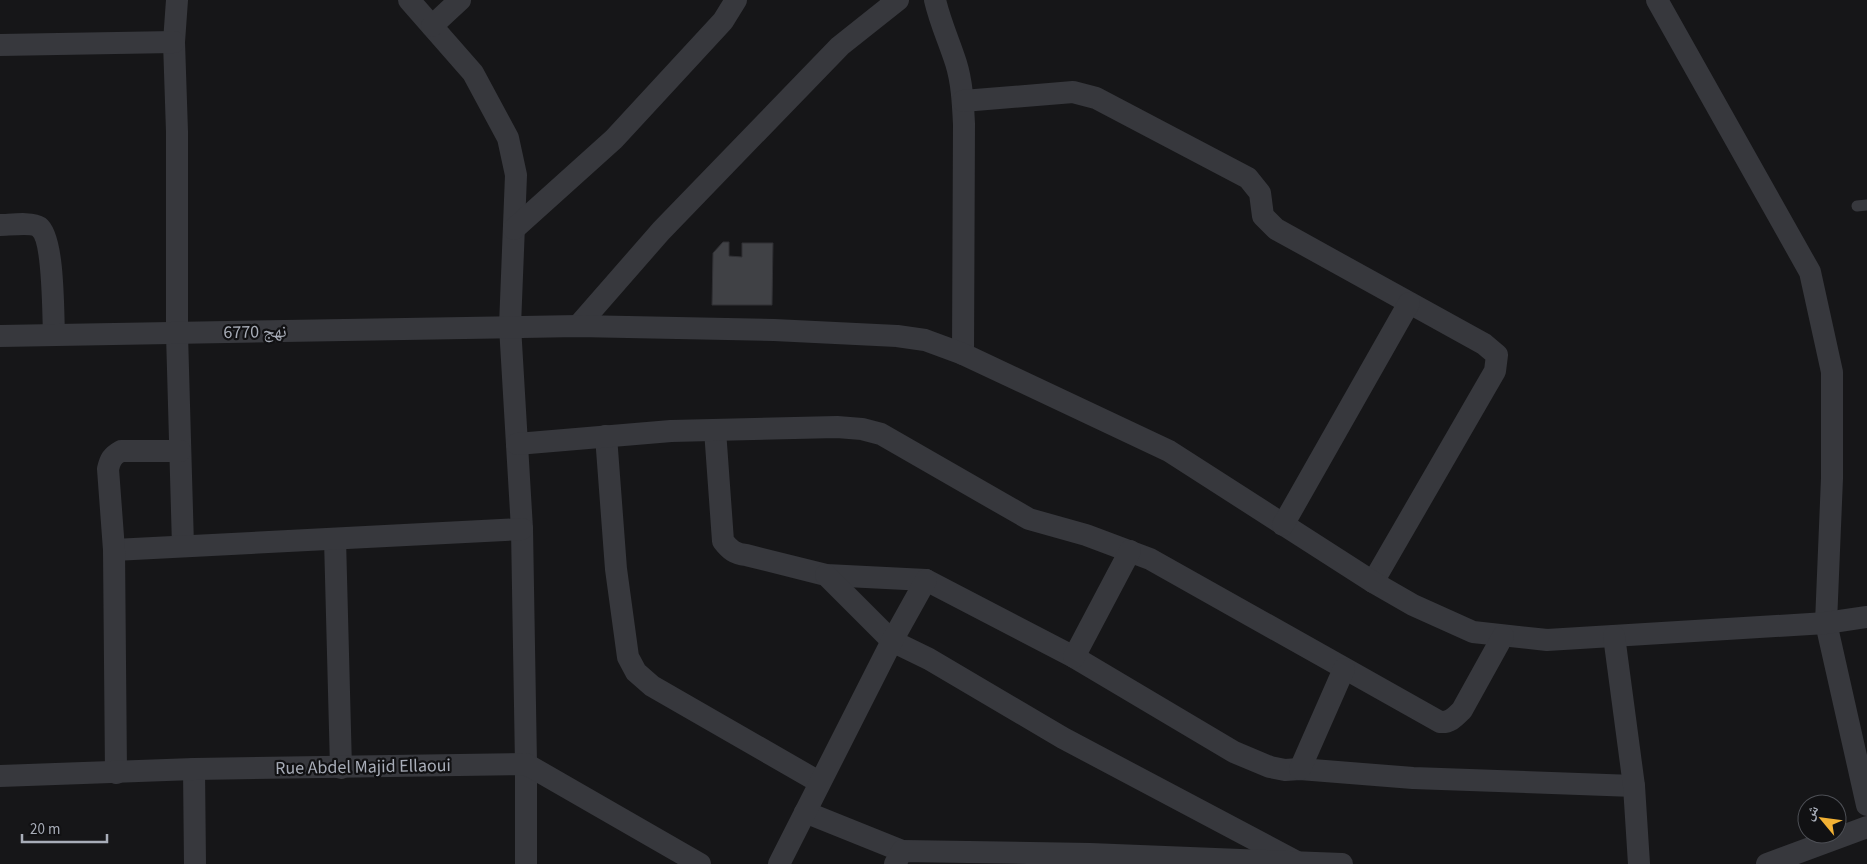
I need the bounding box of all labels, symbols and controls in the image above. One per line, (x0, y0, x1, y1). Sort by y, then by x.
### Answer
street label: نهج 6770 (223, 319, 287, 345)
street label: Rue Abdel Majid Ellaoui (275, 753, 451, 781)
north arrow (1797, 794, 1847, 844)
text: ش (1799, 802, 1824, 825)
scale bar (22, 812, 108, 844)
text: 20 m (30, 819, 60, 840)

